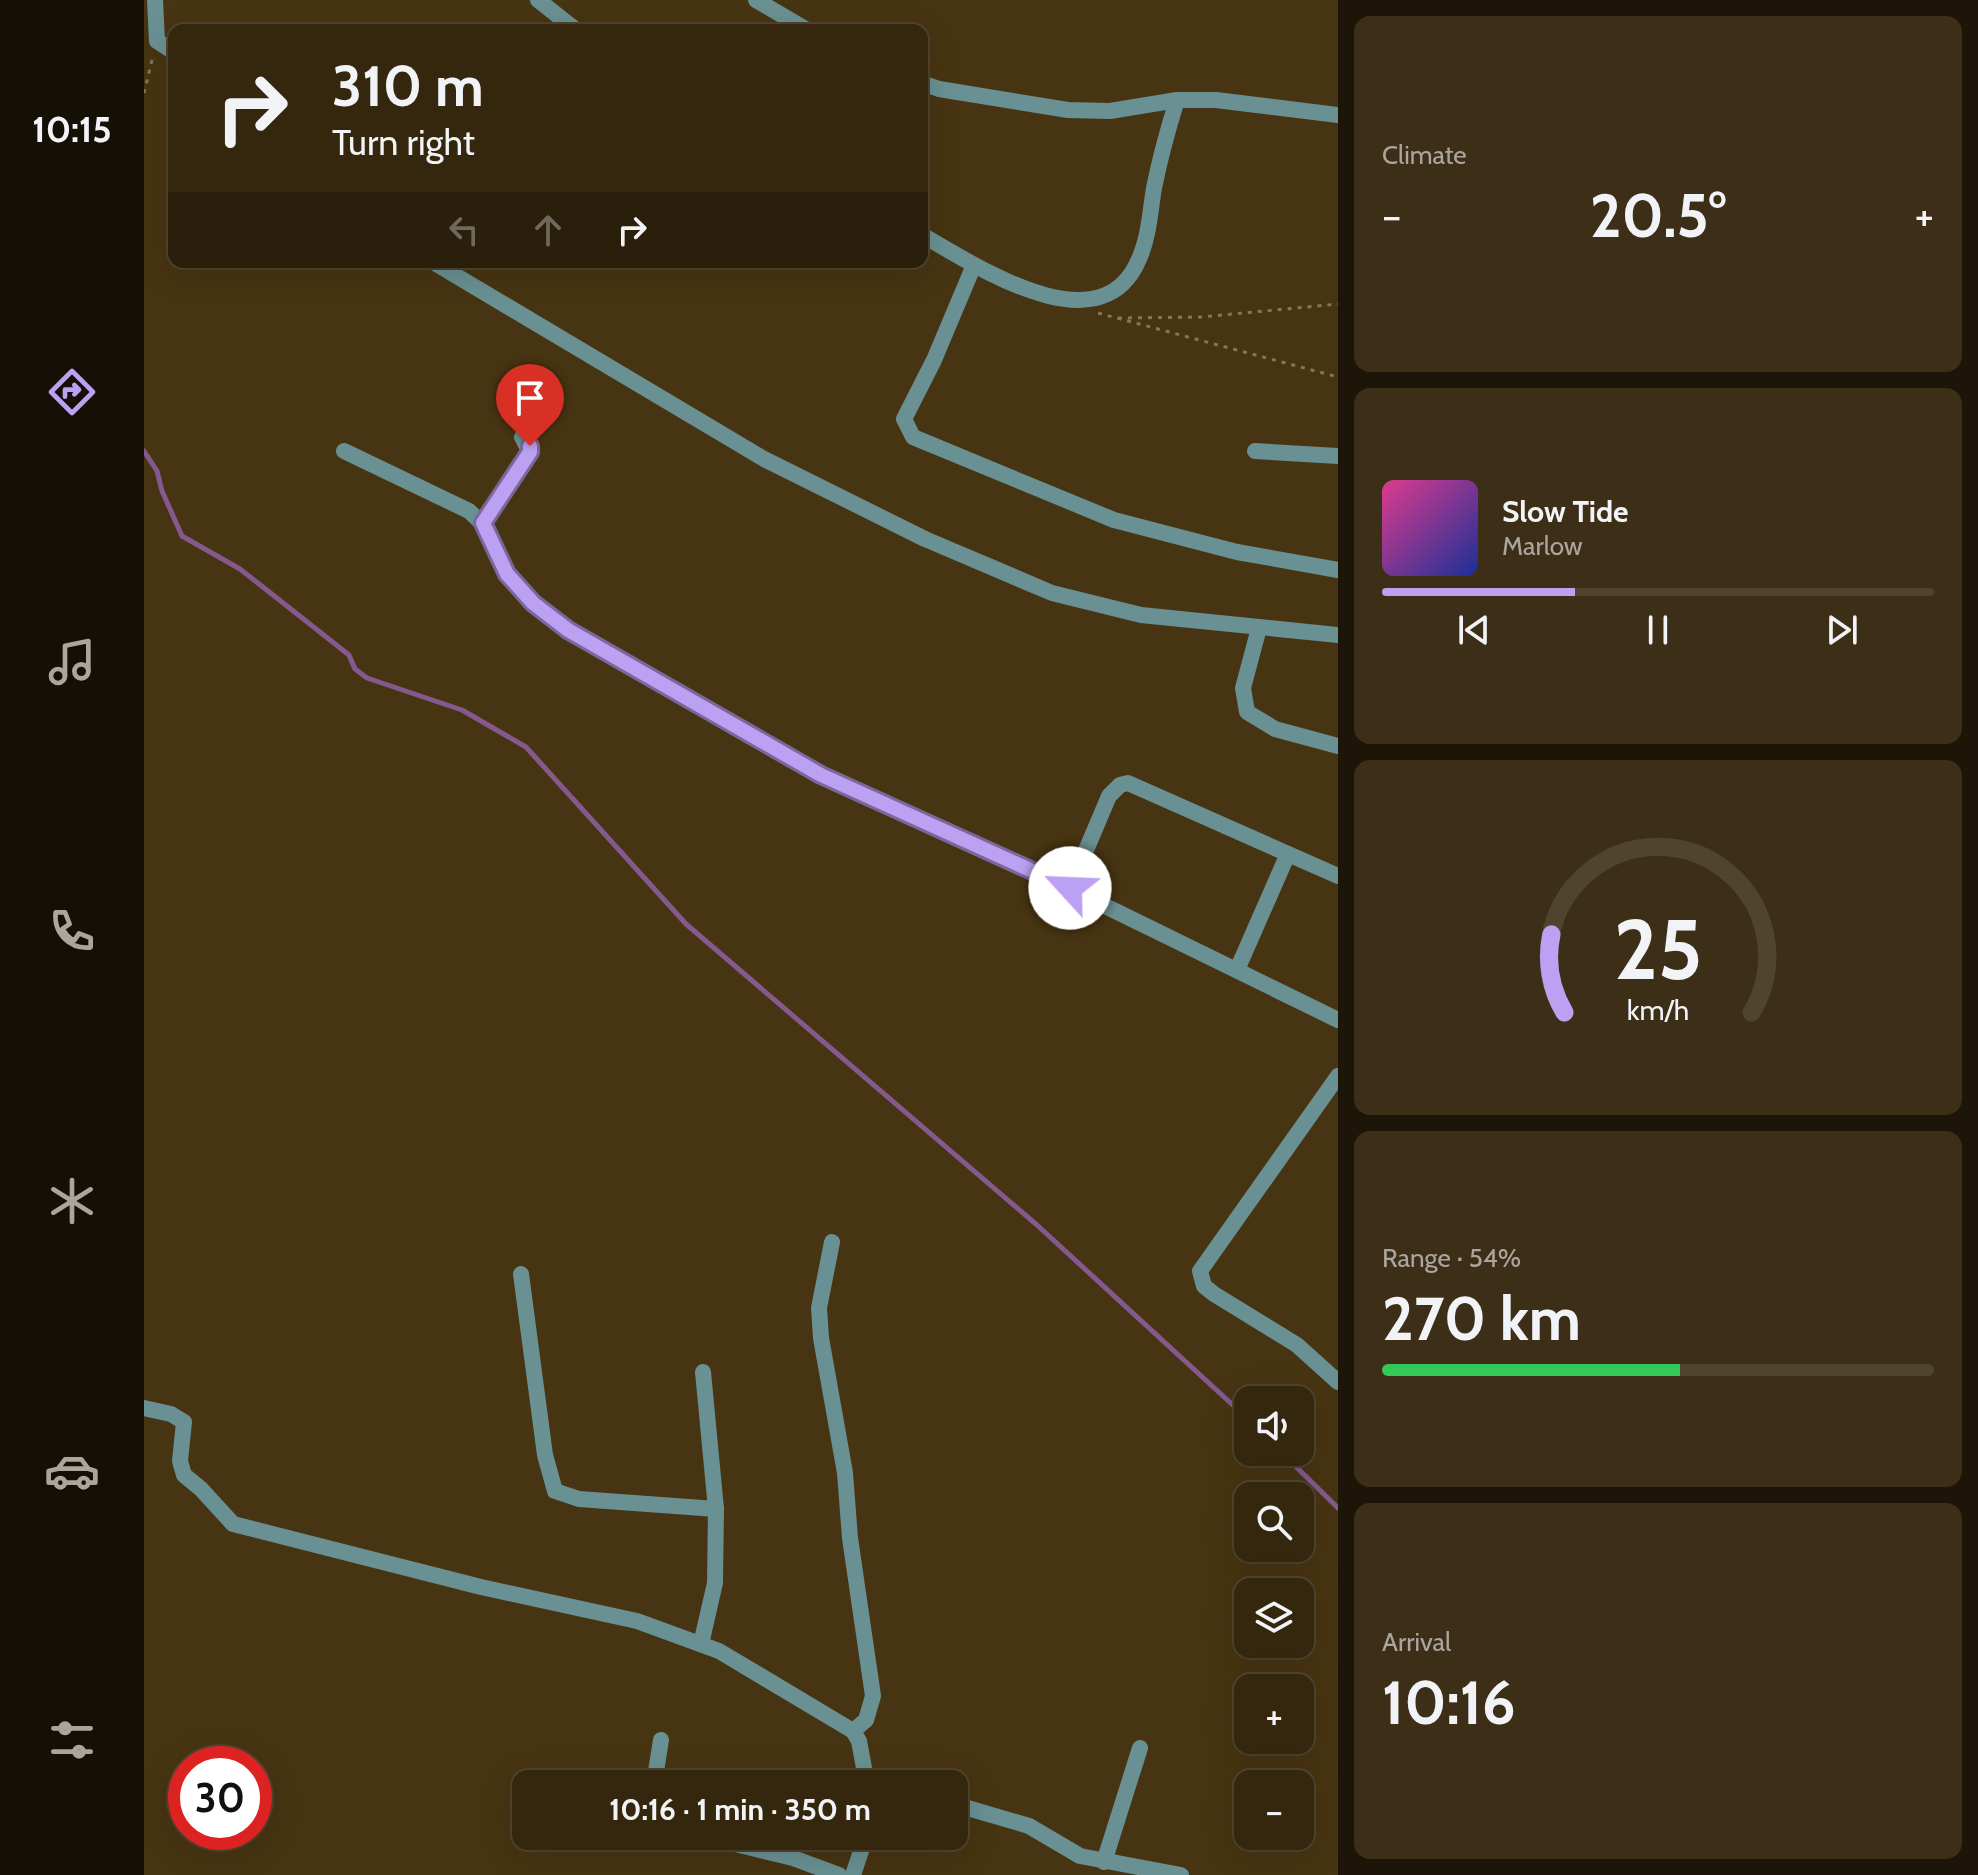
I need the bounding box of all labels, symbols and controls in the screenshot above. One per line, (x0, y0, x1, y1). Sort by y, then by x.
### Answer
text: 310 m (332, 52, 484, 120)
icon: right (200, 56, 304, 160)
text: 10:15 (32, 107, 112, 151)
text: Turn right (332, 120, 475, 164)
text: Climate (1382, 139, 1467, 171)
text: 20.5° (1590, 179, 1726, 252)
text: − (1382, 189, 1401, 242)
text: + (1915, 189, 1934, 242)
icon: left (442, 208, 486, 252)
icon: ahead (526, 208, 570, 252)
icon: right (610, 208, 654, 252)
icon: directions (44, 364, 100, 420)
pin (496, 364, 564, 446)
icon: arrive (508, 376, 552, 420)
text: Slow Tide (1502, 493, 1629, 530)
text: Marlow (1502, 530, 1583, 562)
icon: previous (1452, 608, 1496, 652)
icon: pause (1636, 608, 1680, 652)
icon: next (1820, 608, 1864, 652)
icon: music (44, 634, 100, 690)
position arrow (1028, 846, 1112, 930)
text: 25 (1614, 899, 1702, 1000)
icon: phone (44, 903, 100, 959)
text: km/h (1627, 993, 1689, 1028)
icon: climate (44, 1173, 100, 1229)
text: Range · 54% (1382, 1242, 1521, 1274)
text: 270 km (1382, 1282, 1581, 1355)
map controls (1234, 1386, 1314, 1850)
button: sound (1234, 1386, 1314, 1466)
icon: car (44, 1443, 100, 1499)
button: search (1234, 1482, 1314, 1562)
button: layers (1234, 1578, 1314, 1658)
text: Arrival (1382, 1626, 1451, 1658)
text: 10:16 (1382, 1666, 1516, 1739)
button: + (1234, 1674, 1314, 1754)
icon: filters (44, 1712, 100, 1768)
speed limit sign: 30 (168, 1746, 272, 1850)
button: − (1234, 1770, 1314, 1850)
text: 10:16 · 1 min · 350 m (609, 1791, 871, 1828)

